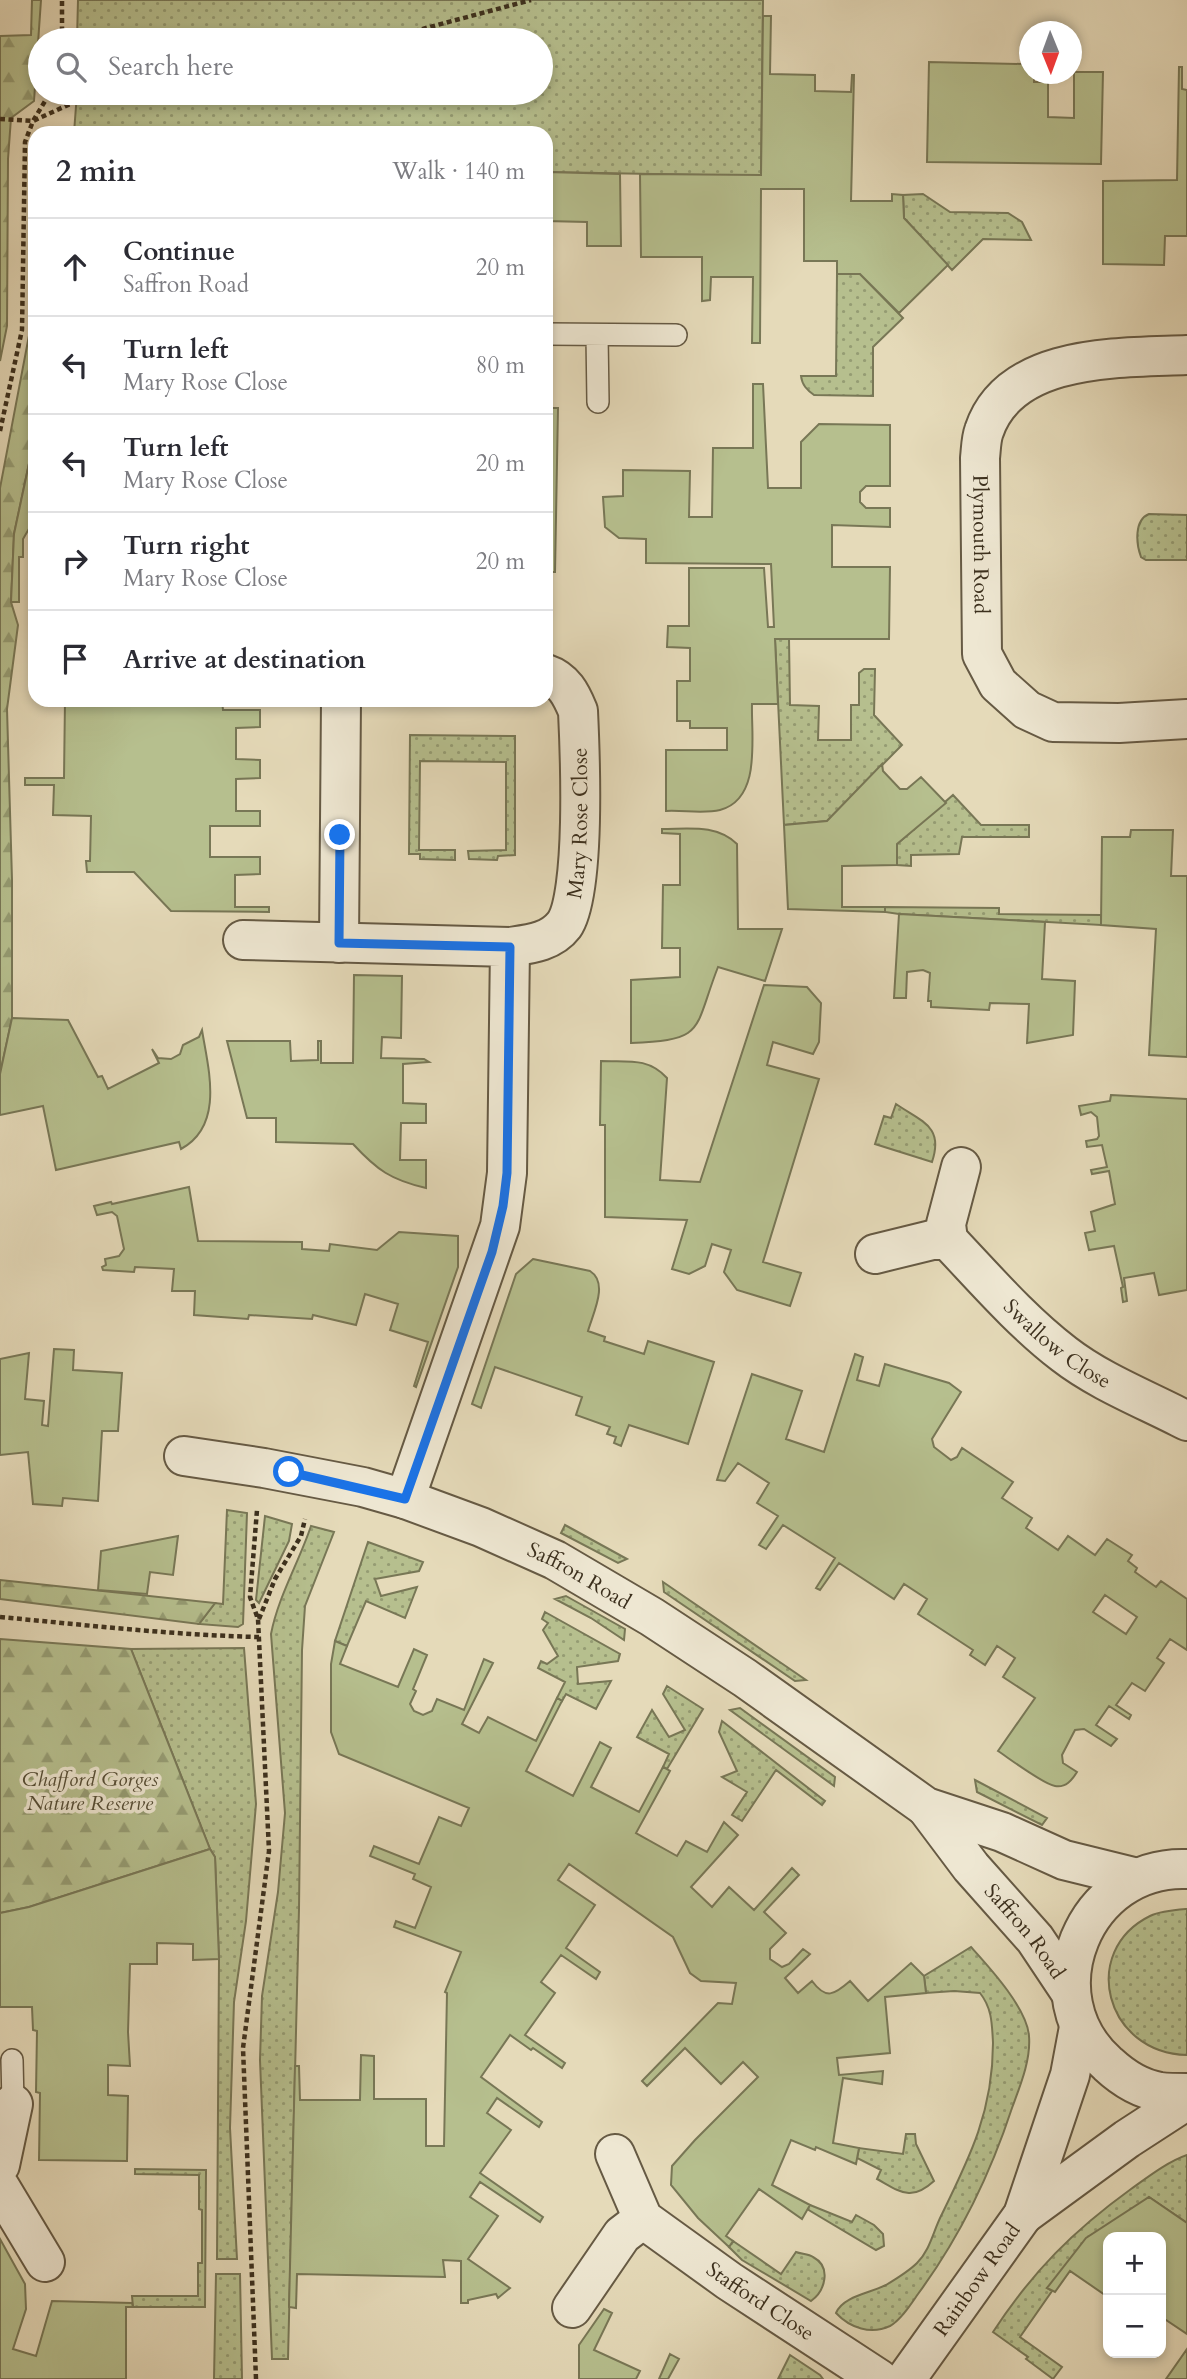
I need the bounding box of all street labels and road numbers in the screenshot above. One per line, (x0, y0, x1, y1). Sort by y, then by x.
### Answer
street label: Plymouth Road (966, 474, 996, 614)
street label: Mary Rose Close (559, 747, 595, 900)
street label: Swallow Close (997, 1292, 1116, 1395)
street label: Saffron Road (523, 1535, 637, 1616)
street label: Saffron Road (978, 1877, 1072, 1985)
street label: Rainbow Road (926, 2217, 1027, 2342)
street label: Stafford Close (700, 2255, 820, 2347)

